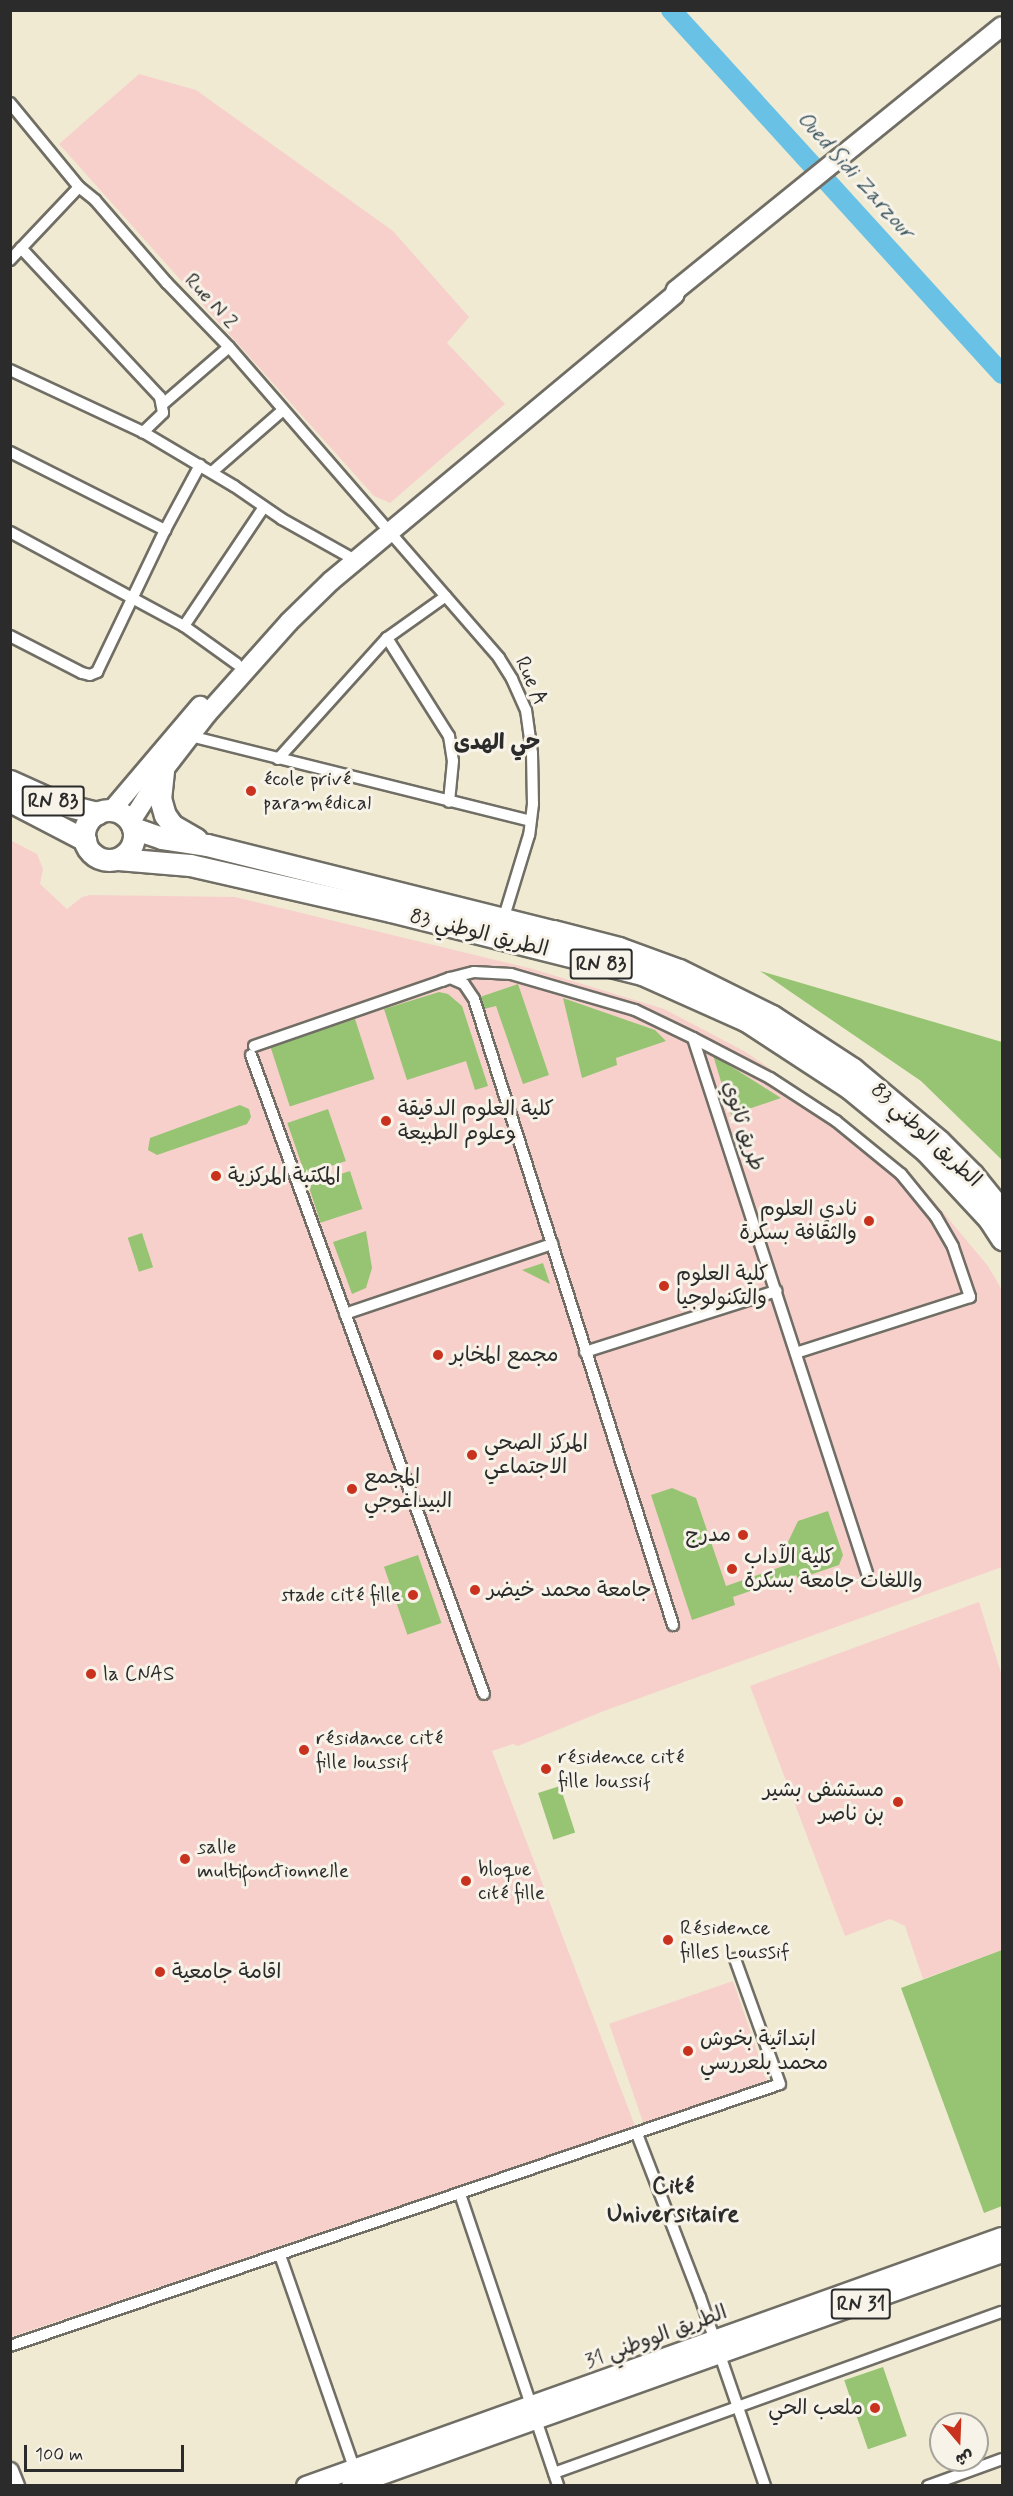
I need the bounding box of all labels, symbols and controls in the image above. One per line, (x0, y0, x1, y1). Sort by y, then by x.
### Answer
water label: Oued Sidi Zarzour (790, 106, 920, 246)
street label: Rue N 2 (179, 268, 243, 334)
street label: Rue A (509, 653, 553, 709)
district label: حي الهدى (454, 731, 540, 757)
place label: école privé paramédical (263, 766, 371, 816)
road number: RN 83 (22, 784, 84, 818)
marker: école privé paramédical (244, 784, 258, 798)
street label: الطريق الوطني 83 (407, 904, 551, 962)
road number: RN 83 (570, 947, 632, 981)
street label: الطريق الوطني 83 (865, 1077, 987, 1193)
street label: طريق ثانوي (717, 1078, 769, 1174)
place label: كلية العلوم الدقيقة وعلوم الطبيعة (398, 1096, 554, 1146)
marker: كلية العلوم الدقيقة وعلوم الطبيعة (379, 1114, 393, 1128)
place label: المكتبة المركزية (228, 1163, 341, 1189)
marker: المكتبة المركزية (209, 1169, 223, 1183)
place label: نادي العلوم والثقافة بسكرة (739, 1196, 857, 1246)
marker: نادي العلوم والثقافة بسكرة (862, 1214, 876, 1228)
place label: كلية العلوم والتكنولوجيا (676, 1261, 769, 1311)
marker: كلية العلوم والتكنولوجيا (657, 1279, 671, 1293)
place label: مجمع المخابر (450, 1342, 558, 1368)
marker: مجمع المخابر (431, 1348, 445, 1362)
place label: المركز الصحي الاجتماعي (484, 1430, 588, 1480)
marker: المركز الصحي الاجتماعي (465, 1448, 479, 1462)
place label: المجمع البيداغوجي (364, 1464, 452, 1514)
marker: المجمع البيداغوجي (345, 1482, 359, 1496)
place label: مدرج (685, 1522, 731, 1548)
marker: مدرج (736, 1528, 750, 1542)
place label: كلية الآداب واللغات جامعة بسكرة (744, 1544, 923, 1594)
marker: كلية الآداب واللغات جامعة بسكرة (725, 1562, 739, 1576)
place label: جامعة محمد خيضر (487, 1577, 652, 1603)
place label: stade cité fille (284, 1582, 401, 1608)
marker: جامعة محمد خيضر (468, 1583, 482, 1597)
marker: stade cité fille (406, 1588, 420, 1602)
place label: la CNAS (103, 1661, 179, 1687)
marker: la CNAS (84, 1667, 98, 1681)
place label: résidance cité fille loussif (316, 1725, 440, 1775)
marker: résidance cité fille loussif (297, 1743, 311, 1757)
place label: résidence cité fille loussif (558, 1744, 681, 1794)
marker: résidence cité fille loussif (539, 1762, 553, 1776)
place label: مستشفى بشير بن ناصر (763, 1777, 884, 1827)
marker: مستشفى بشير بن ناصر (889, 1793, 907, 1811)
place label: salle multifonctionnelle (197, 1834, 349, 1884)
marker: salle multifonctionnelle (178, 1852, 192, 1866)
place label: bloque cité fille (478, 1856, 545, 1906)
marker: bloque cité fille (459, 1874, 473, 1888)
place label: Résidence filles Loussif (680, 1915, 786, 1965)
marker: Résidence filles Loussif (661, 1933, 675, 1947)
place label: اقامة جامعية (172, 1959, 282, 1985)
marker: اقامة جامعية (153, 1965, 167, 1979)
place label: ابتدائية بخوش محمد بلعررسي (700, 2026, 828, 2076)
marker: ابتدائية بخوش محمد بلعررسي (681, 2044, 695, 2058)
district label: Cité Universitaire (607, 2173, 739, 2229)
road number: RN 31 (830, 2287, 892, 2321)
street label: الطريق الووطني 31 (582, 2300, 730, 2374)
place label: ملعب الحي (768, 2395, 863, 2421)
marker: ملعب الحي (868, 2401, 882, 2415)
north arrow (929, 2412, 989, 2472)
scale bar (27, 2433, 188, 2471)
text: 100 m (35, 2443, 83, 2467)
text: ش (953, 2445, 976, 2470)

